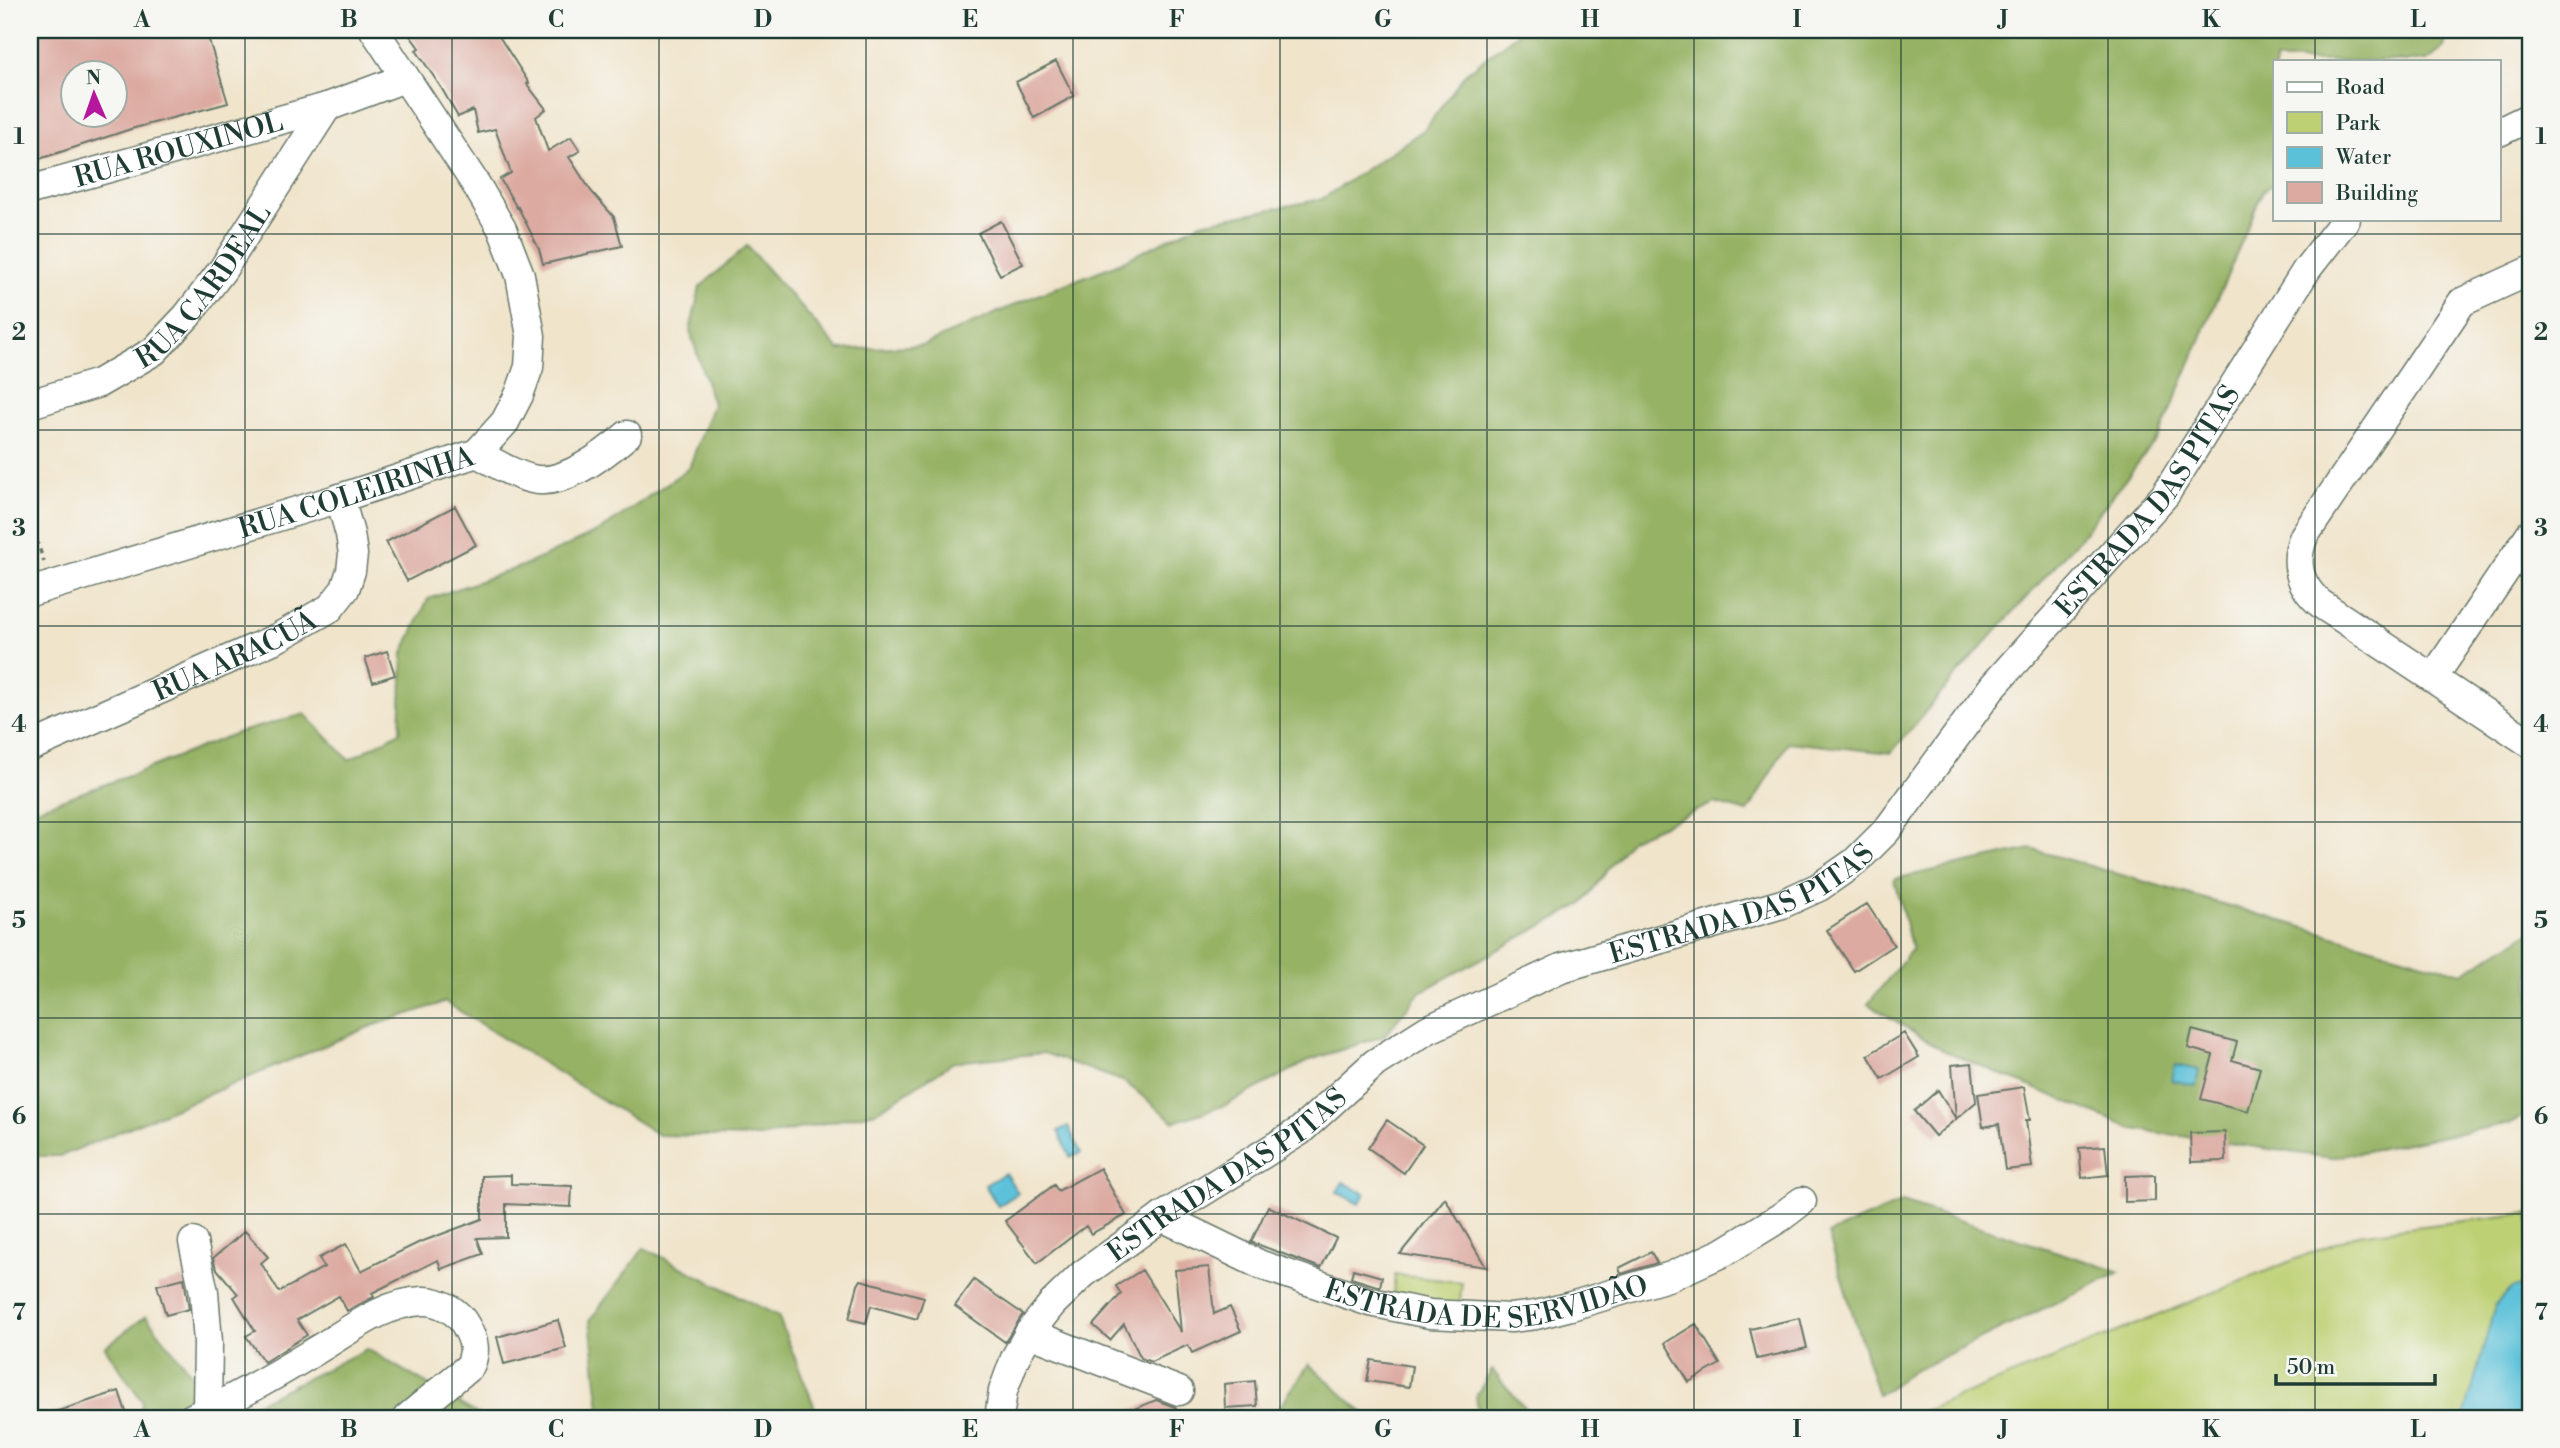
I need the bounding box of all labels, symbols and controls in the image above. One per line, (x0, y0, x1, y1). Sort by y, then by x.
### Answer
text: A (133, 6, 151, 34)
text: B (340, 6, 358, 34)
text: C (548, 6, 564, 34)
text: D (754, 6, 772, 34)
text: E (962, 6, 978, 34)
text: F (1169, 6, 1185, 34)
text: G (1374, 6, 1392, 34)
text: H (1581, 6, 1600, 34)
text: I (1793, 6, 1802, 34)
text: J (1997, 6, 2009, 34)
text: K (2202, 6, 2221, 34)
text: L (2410, 6, 2426, 34)
north arrow (60, 60, 130, 130)
legend (2273, 60, 2500, 220)
text: N (86, 66, 101, 90)
text: Road (2336, 75, 2385, 101)
street label: RUA ROUXINOL (70, 104, 287, 196)
text: Park (2336, 111, 2381, 137)
text: 1 (13, 123, 25, 151)
text: 1 (2535, 123, 2547, 151)
text: Water (2335, 145, 2391, 171)
text: Building (2335, 181, 2418, 207)
street label: RUA CARDEAL (129, 198, 279, 377)
text: 2 (12, 319, 26, 347)
text: 2 (2534, 319, 2548, 347)
street label: ESTRADA DAS PITAS (2048, 379, 2248, 625)
street label: RUA COLEIRINHA (234, 439, 479, 547)
text: 3 (12, 515, 26, 543)
text: 3 (2534, 515, 2548, 543)
street label: RUA ARACUÃ (147, 601, 324, 710)
text: 4 (11, 711, 27, 739)
text: 4 (2533, 711, 2549, 739)
street label: ESTRADA DAS PITAS (1605, 837, 1882, 972)
text: 5 (12, 907, 26, 935)
text: 5 (2534, 907, 2548, 935)
street label: ESTRADA DAS PITAS (1100, 1081, 1355, 1270)
text: 6 (12, 1103, 26, 1131)
text: 6 (2534, 1103, 2548, 1131)
street label: ESTRADA DE SERVIDÃO (1320, 1264, 1650, 1298)
text: ESTRADA DE SERVIDÃO (1320, 1268, 1652, 1337)
text: 7 (12, 1299, 26, 1327)
text: 7 (2534, 1299, 2548, 1327)
scale bar (2276, 1343, 2436, 1387)
text: 50 m (2287, 1355, 2335, 1381)
text: A (133, 1416, 151, 1444)
text: B (340, 1416, 358, 1444)
text: C (548, 1416, 564, 1444)
text: D (754, 1416, 772, 1444)
text: E (962, 1416, 978, 1444)
text: F (1169, 1416, 1185, 1444)
text: G (1374, 1416, 1392, 1444)
text: H (1581, 1416, 1600, 1444)
text: I (1793, 1416, 1802, 1444)
text: J (1997, 1416, 2009, 1444)
text: K (2202, 1416, 2221, 1444)
text: L (2410, 1416, 2426, 1444)

